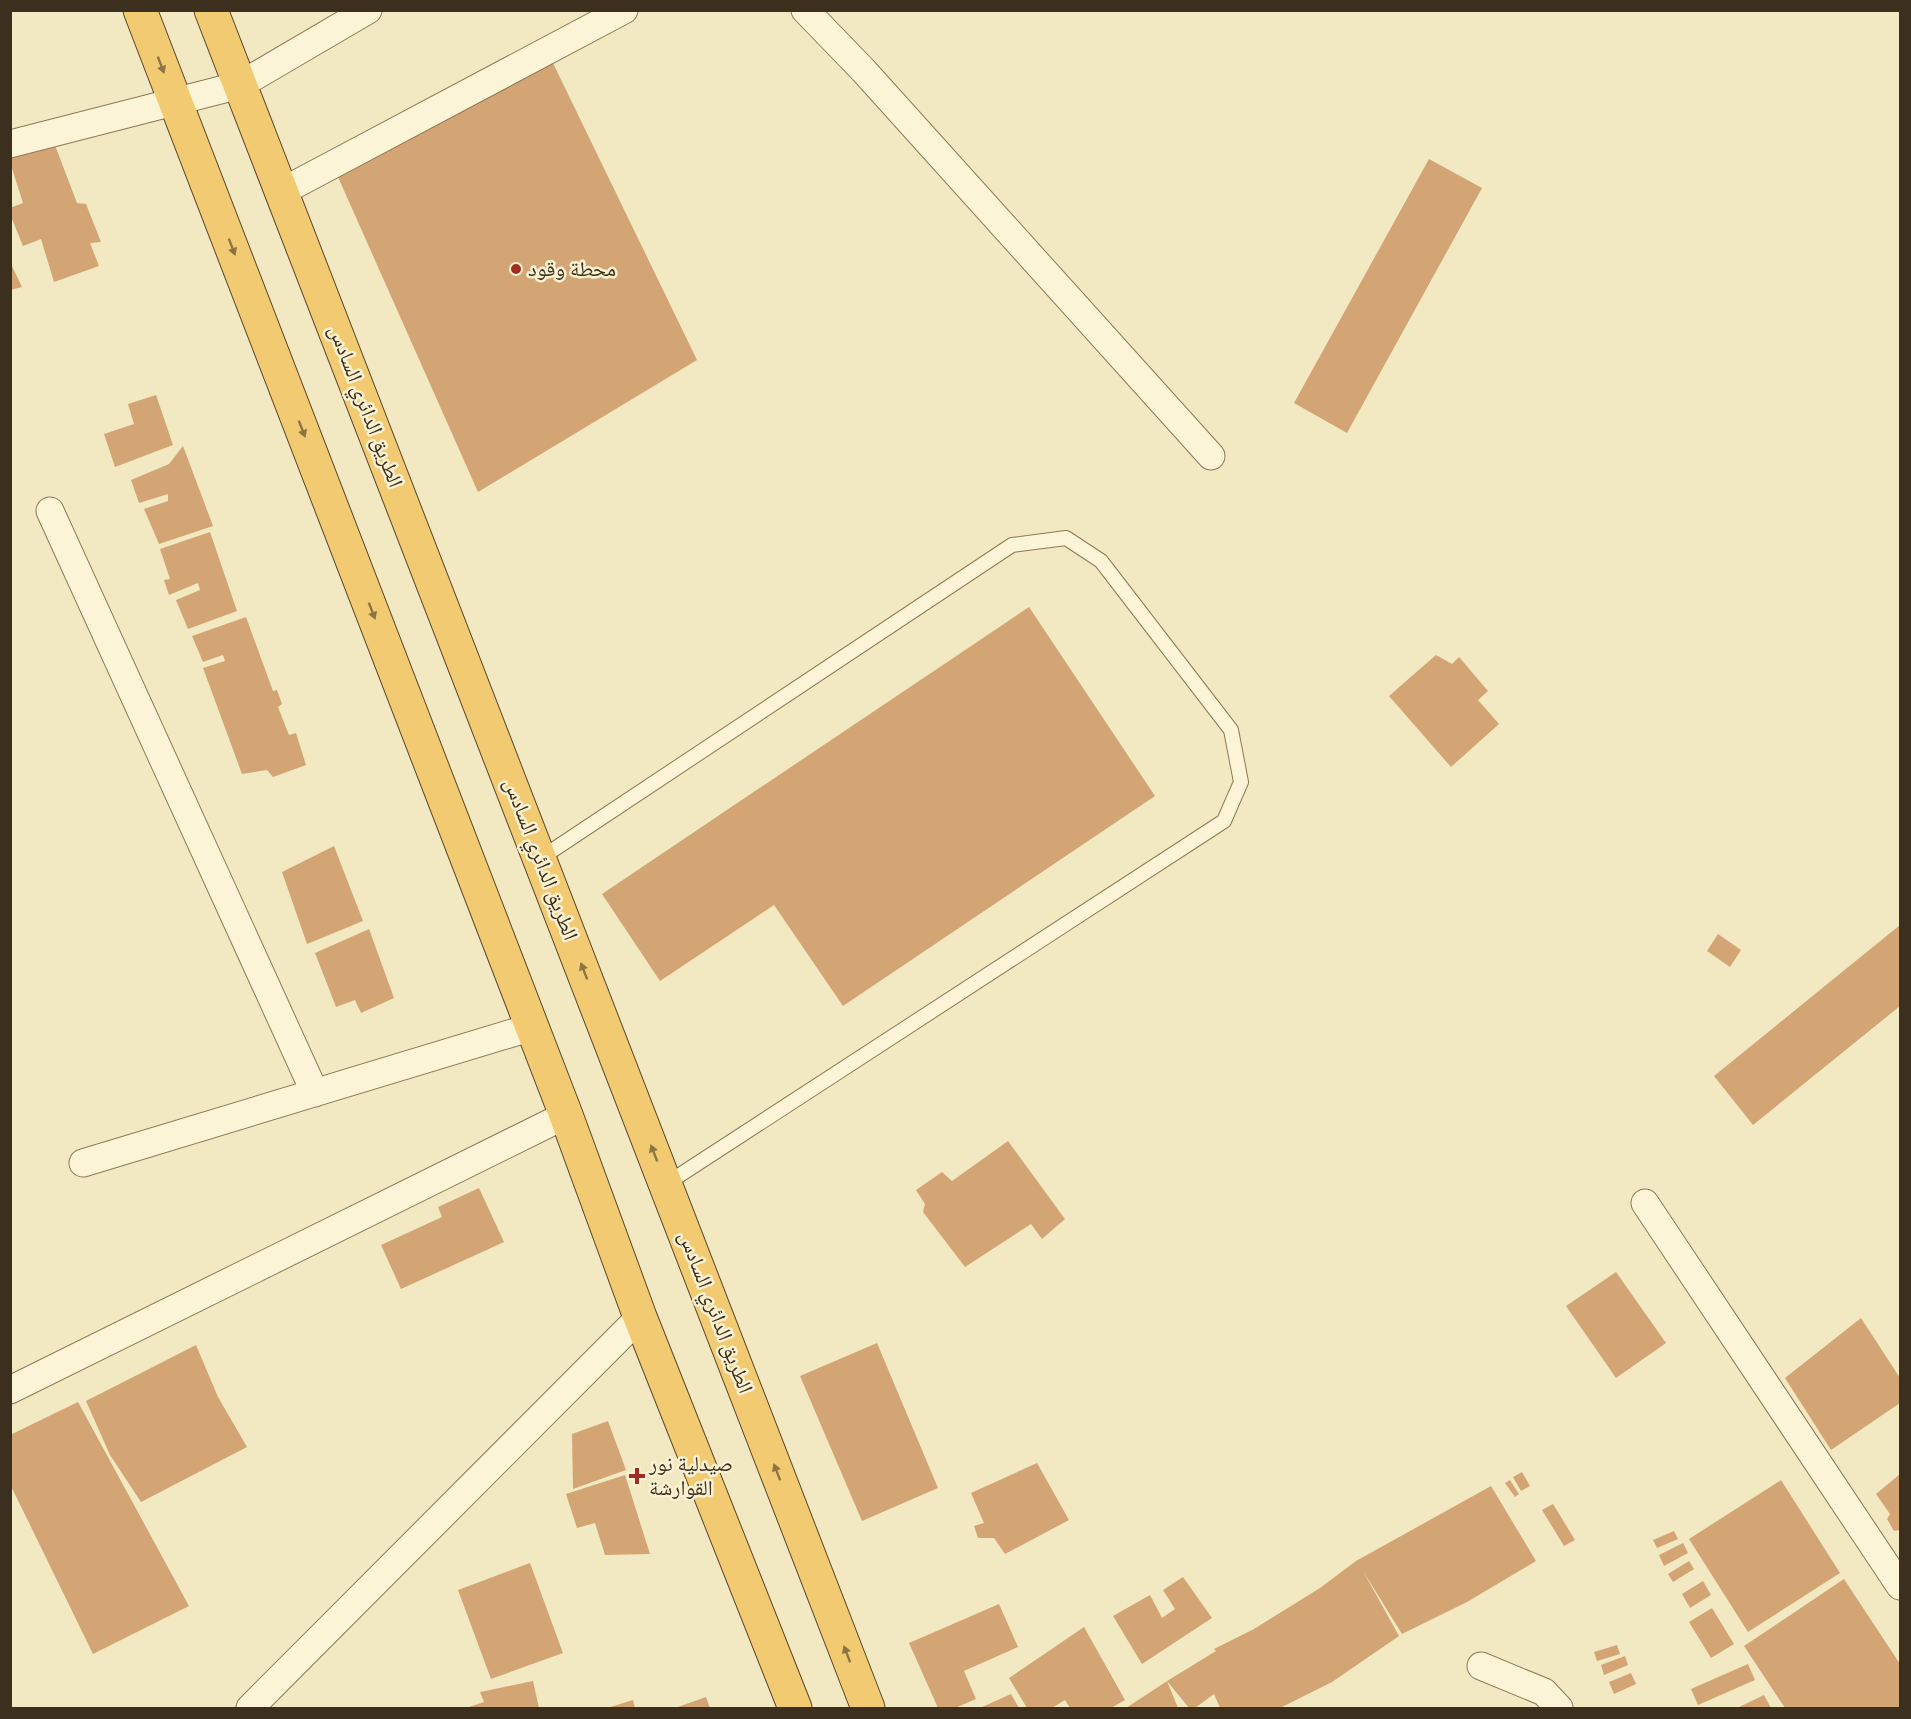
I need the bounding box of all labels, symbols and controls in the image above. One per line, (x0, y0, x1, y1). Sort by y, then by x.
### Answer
one-way arrow (157, 56, 167, 74)
one-way arrow (228, 238, 238, 256)
place label: محطة وقود (528, 256, 616, 281)
marker: محطة وقود (509, 262, 523, 276)
street label: الطريق الدائري السادس (320, 321, 409, 492)
one-way arrow (298, 420, 307, 438)
one-way arrow (368, 602, 377, 620)
street label: الطريق الدائري السادس (495, 774, 584, 945)
one-way arrow (579, 962, 589, 980)
one-way arrow (649, 1144, 659, 1162)
street label: الطريق الدائري السادس (670, 1227, 759, 1398)
place label: صيدلية نور القوارشة (648, 1451, 733, 1500)
one-way arrow (772, 1463, 781, 1481)
marker: صيدلية نور القوارشة (630, 1469, 644, 1483)
one-way arrow (842, 1645, 851, 1663)

